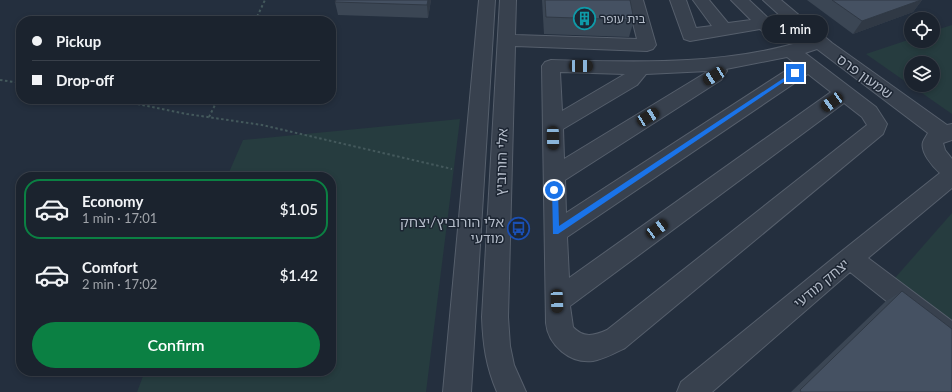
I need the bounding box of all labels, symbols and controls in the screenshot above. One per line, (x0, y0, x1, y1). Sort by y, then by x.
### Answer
building icon: בית עופר (571, 5, 597, 31)
place label: בית עופר (600, 11, 646, 26)
map controls (904, 12, 940, 92)
button: locate (904, 12, 940, 48)
callout: 1 min (762, 15, 828, 43)
text: 1 min (779, 21, 811, 37)
text: Pickup (56, 32, 101, 50)
street label: שמעון פרס (834, 50, 896, 102)
button: layers (904, 56, 940, 92)
car (569, 60, 593, 72)
route end (786, 64, 804, 82)
car (701, 65, 727, 87)
text: Drop-off (56, 71, 114, 89)
car (819, 90, 845, 114)
car (635, 106, 661, 128)
car (547, 126, 559, 150)
street label: אלי הורוביץ (491, 128, 511, 196)
route start (545, 181, 563, 199)
icon: car (34, 191, 70, 227)
text: Economy (82, 192, 143, 210)
text: $1.05 (280, 200, 318, 218)
text: 1 min · 17:01 (82, 210, 157, 226)
place label: אלי הורוביץ/יצחק מודעי (400, 213, 504, 246)
bus stop icon: אלי הורוביץ/יצחק מודעי (506, 216, 532, 242)
car (644, 217, 670, 241)
street label: יצחק מודעי (790, 255, 852, 311)
icon: car (34, 257, 70, 293)
text: Comfort (82, 258, 138, 276)
text: $1.42 (280, 266, 318, 284)
text: 2 min · 17:02 (82, 276, 157, 292)
car (551, 289, 563, 313)
button: Confirm (32, 322, 320, 368)

